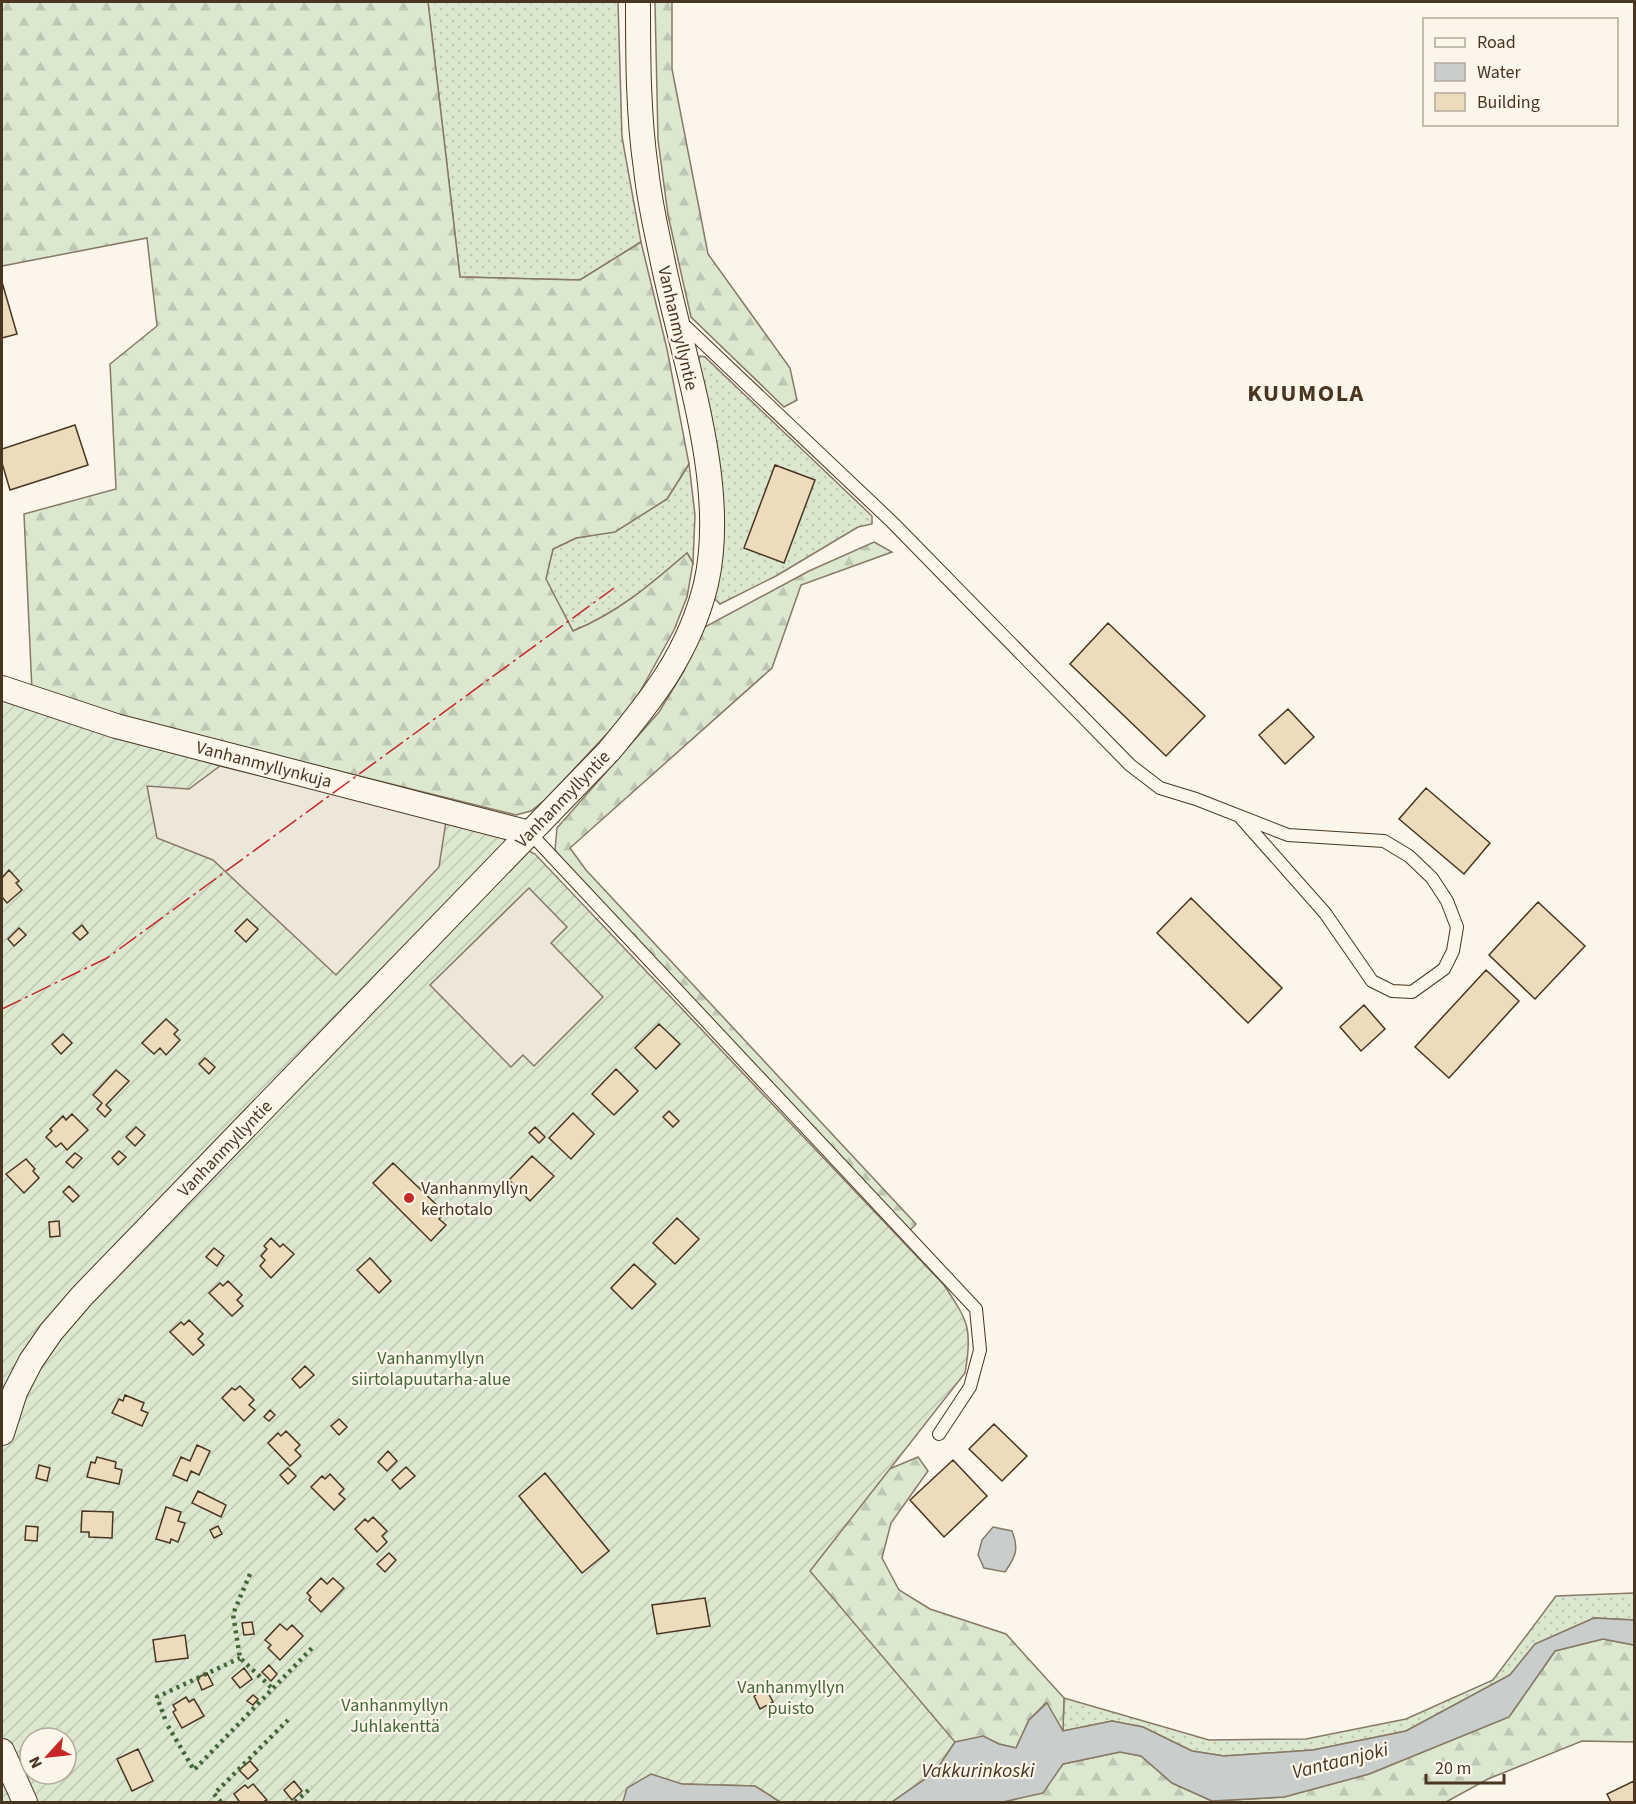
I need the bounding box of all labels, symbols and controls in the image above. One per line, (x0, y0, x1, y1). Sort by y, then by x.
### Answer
legend (1423, 18, 1618, 126)
text: Road (1477, 30, 1516, 55)
text: Water (1477, 60, 1521, 85)
text: Building (1477, 90, 1540, 115)
street label: Vanhanmyllyntie (651, 264, 704, 393)
district label: KUUMOLA (1247, 376, 1365, 411)
street label: Vanhanmyllynkuja (193, 735, 334, 794)
street label: Vanhanmyllyntie (510, 745, 616, 854)
street label: Vanhanmyllyntie (172, 1094, 278, 1203)
place label: Vanhanmyllyn kerhotalo (421, 1176, 528, 1222)
marker: Vanhanmyllyn kerhotalo (402, 1191, 416, 1205)
park label: Vanhanmyllyn siirtolapuutarha-alue (351, 1346, 511, 1392)
park label: Vanhanmyllyn puisto (737, 1675, 845, 1721)
park label: Vanhanmyllyn Juhlakenttä (341, 1693, 449, 1739)
north arrow (18, 1726, 78, 1786)
water label: Vantaanjoki (1289, 1735, 1391, 1786)
scale bar (1426, 1747, 1504, 1785)
text: N (23, 1753, 48, 1772)
text: 20 m (1435, 1756, 1471, 1781)
water label: Vakkurinkoski (921, 1757, 1035, 1785)

